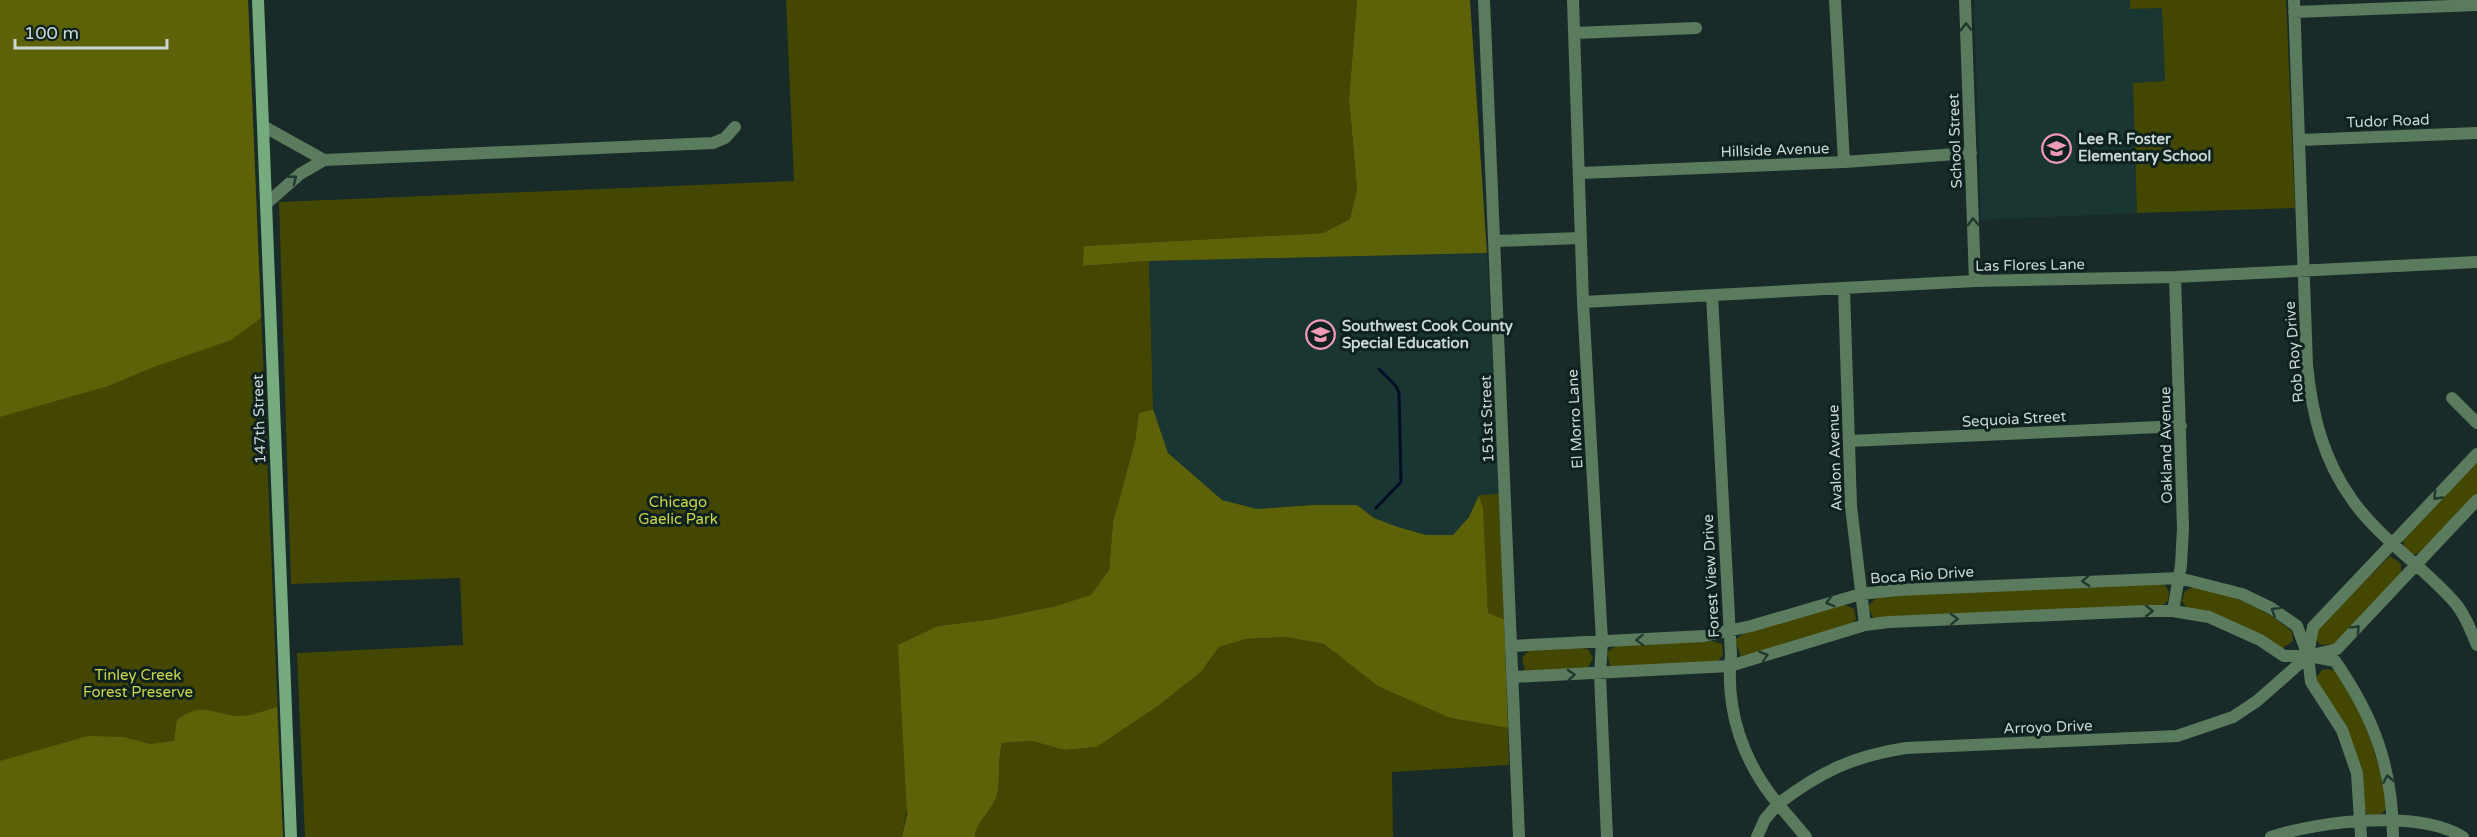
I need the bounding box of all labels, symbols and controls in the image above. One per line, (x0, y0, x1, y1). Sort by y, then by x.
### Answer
scale bar (15, 12, 166, 50)
text: 100 m (24, 22, 79, 44)
one-way arrow (1960, 23, 1973, 32)
street label: School Street (1944, 93, 1966, 189)
street label: Tudor Road (2346, 111, 2430, 131)
place label: Lee R. Foster Elementary School (2078, 130, 2211, 166)
school or university icon: Lee R. Foster Elementary School (2041, 132, 2073, 164)
street label: Hillside Avenue (1720, 139, 1830, 161)
one-way arrow (286, 176, 297, 187)
one-way arrow (1967, 218, 1980, 227)
street label: Las Flores Lane (1975, 255, 2085, 275)
street label: Rob Roy Drive (2281, 301, 2307, 403)
place label: Southwest Cook County Special Education (1342, 317, 1513, 353)
school or university icon: Southwest Cook County Special Education (1305, 319, 1337, 351)
street label: El Morro Lane (1563, 369, 1587, 469)
street label: 147th Street (248, 374, 270, 464)
street label: 151st Street (1476, 374, 1498, 463)
street label: Oakland Avenue (2156, 386, 2176, 504)
street label: Avalon Avenue (1824, 404, 1846, 512)
street label: Sequoia Street (1961, 407, 2067, 431)
one-way arrow (2433, 489, 2444, 500)
park label: Chicago Gaelic Park (638, 493, 718, 528)
street label: Forest View Drive (1699, 514, 1723, 638)
street label: Boca Rio Drive (1869, 562, 1975, 588)
one-way arrow (2082, 575, 2091, 588)
one-way arrow (1825, 595, 1836, 607)
one-way arrow (2145, 605, 2154, 617)
one-way arrow (2271, 607, 2281, 619)
one-way arrow (1950, 612, 1959, 625)
one-way arrow (2349, 625, 2360, 636)
one-way arrow (1635, 633, 1644, 646)
one-way arrow (1758, 651, 1769, 663)
park label: Tinley Creek Forest Preserve (83, 666, 193, 701)
one-way arrow (1567, 668, 1576, 681)
street label: Arroyo Drive (2003, 716, 2093, 738)
one-way arrow (2382, 774, 2395, 784)

